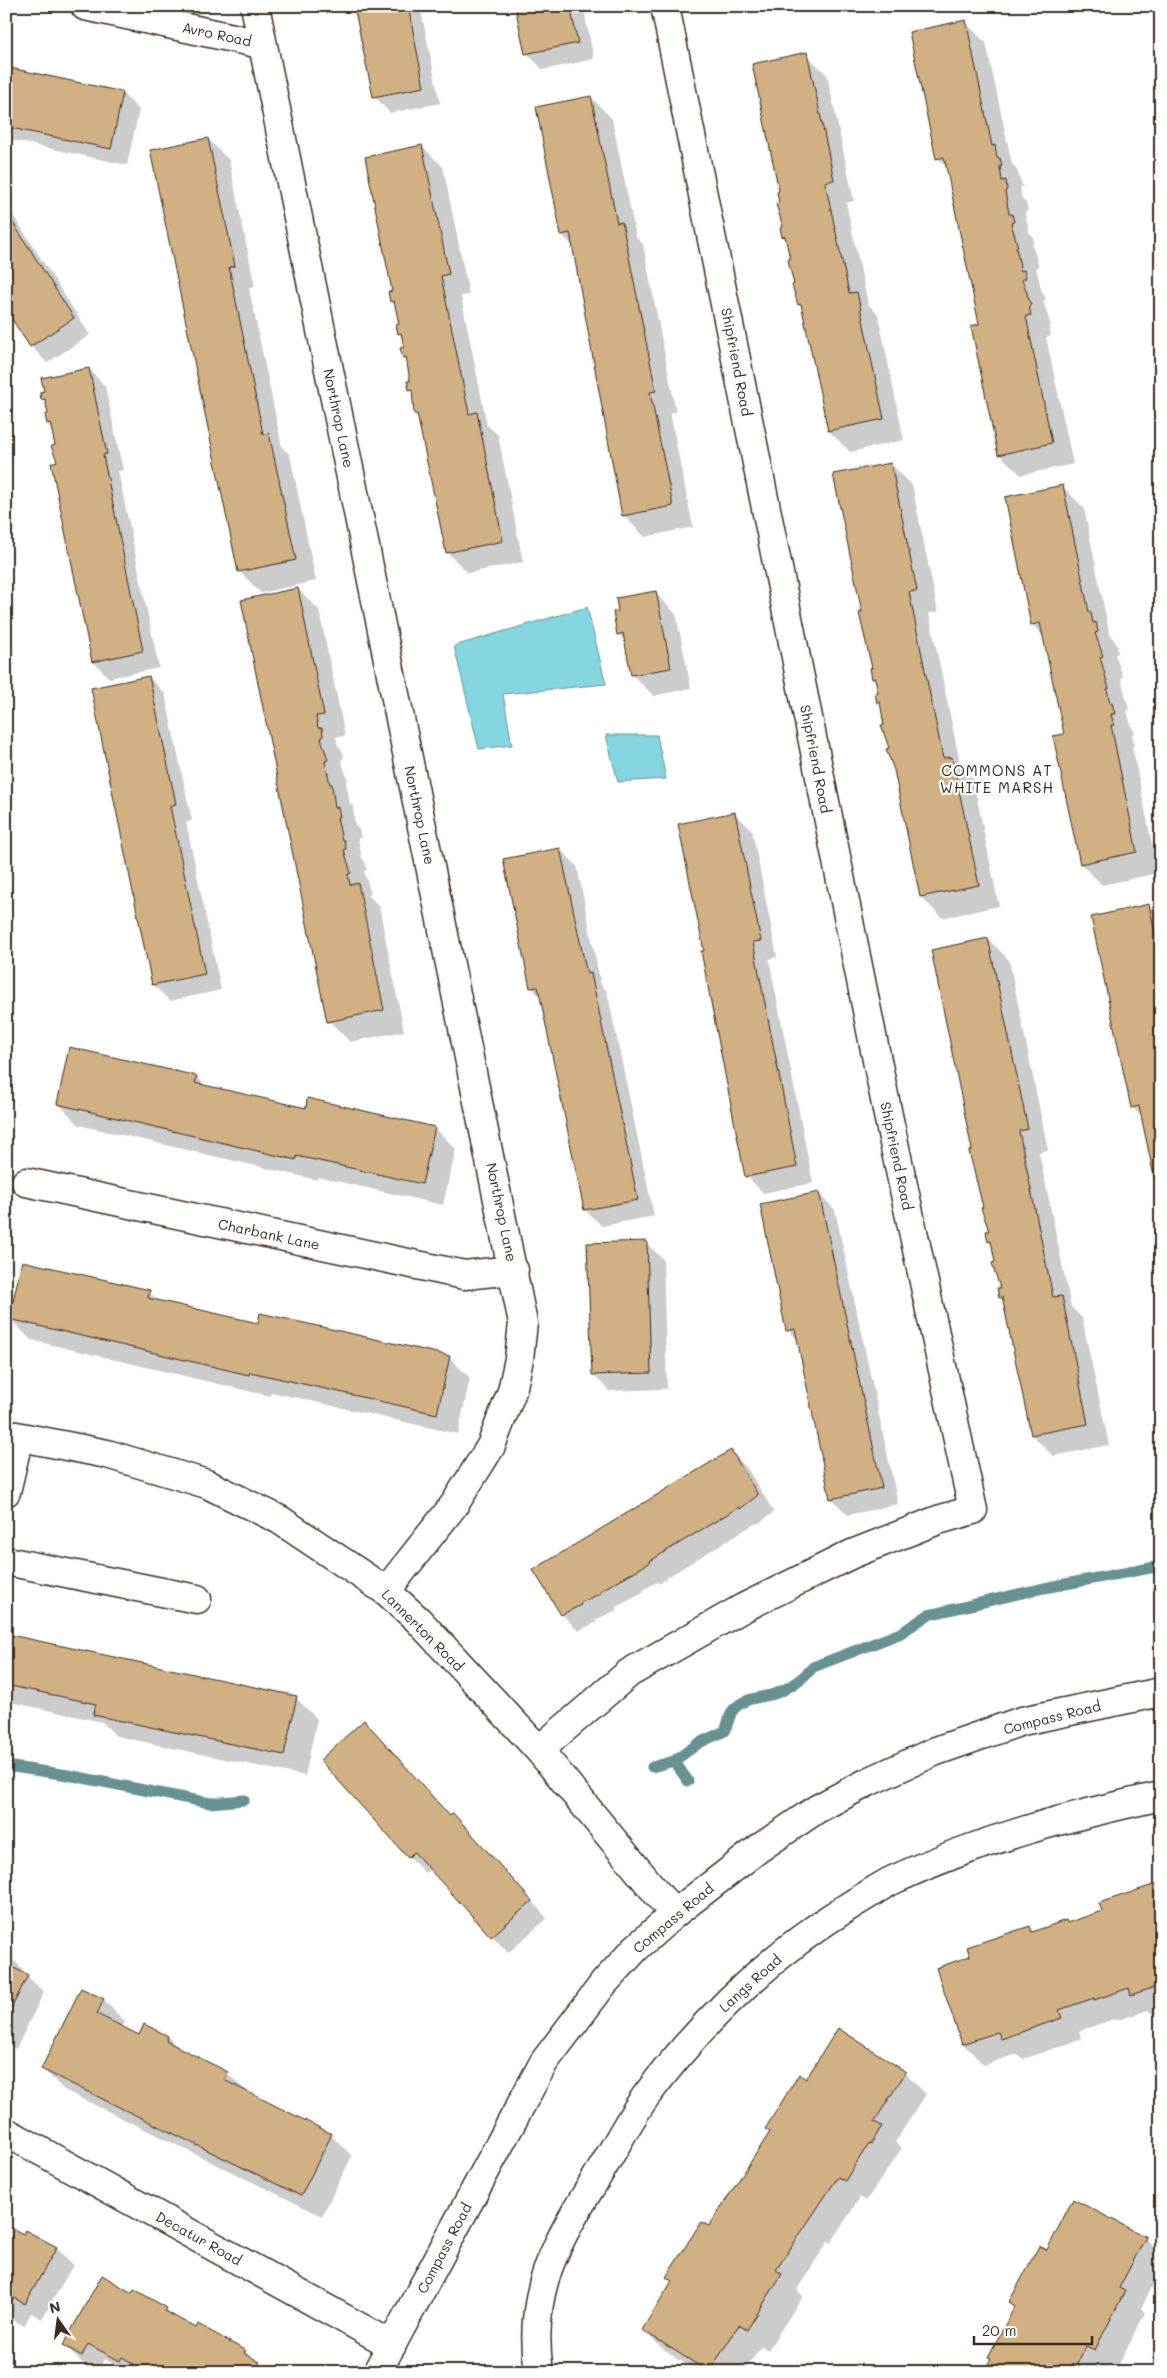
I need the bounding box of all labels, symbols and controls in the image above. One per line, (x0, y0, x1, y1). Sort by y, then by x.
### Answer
street label: Avro Road (181, 17, 254, 51)
street label: Shipfriend Road (717, 306, 757, 418)
street label: Northrop Lane (319, 367, 359, 469)
street label: Shipfriend Road (796, 703, 836, 815)
district label: COMMONS AT WHITE MARSH (940, 760, 1054, 797)
street label: Northrop Lane (400, 764, 440, 866)
street label: Shipfriend Road (876, 1100, 918, 1212)
street label: Northrop Lane (482, 1161, 522, 1263)
street label: Charbank Lane (216, 1214, 322, 1254)
street label: Lannerton Road (378, 1585, 468, 1675)
street label: Compass Road (1001, 1696, 1103, 1738)
street label: Compass Road (629, 1879, 717, 1957)
street label: Langs Road (715, 1950, 785, 2016)
street label: Compass Road (412, 2199, 476, 2297)
street label: Decatur Road (153, 2207, 245, 2269)
north arrow (32, 2296, 82, 2346)
text: N (47, 2296, 62, 2317)
scale bar (974, 2313, 1092, 2345)
text: 20 m (982, 2320, 1016, 2340)

